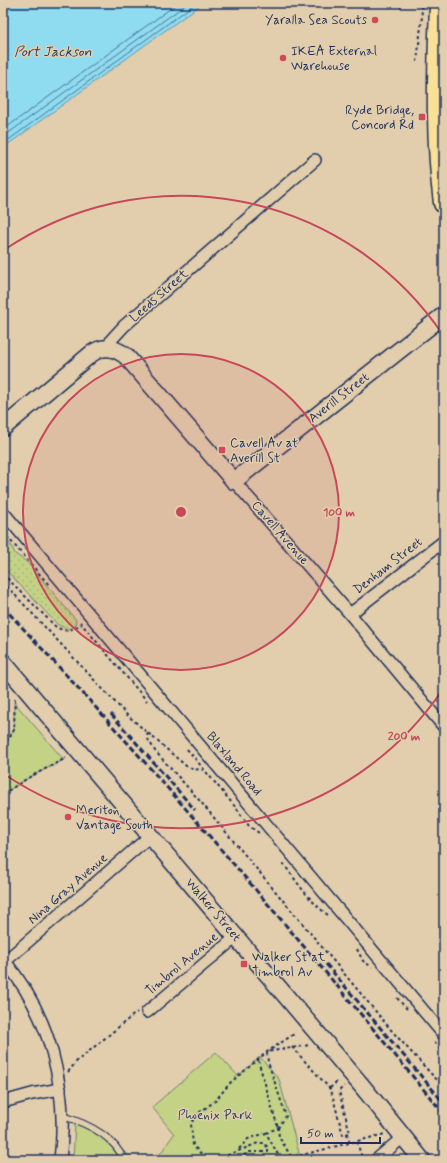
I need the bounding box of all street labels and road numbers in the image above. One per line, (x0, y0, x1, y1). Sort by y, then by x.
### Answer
street label: Leeds Street (126, 266, 192, 326)
street label: Averill Street (305, 369, 373, 427)
street label: Cavell Avenue (248, 497, 312, 569)
street label: Denham Street (350, 534, 426, 598)
street label: Blaxland Road (202, 729, 266, 799)
street label: Nina Gray Avenue (25, 850, 111, 928)
street label: Walker Street (181, 875, 245, 945)
street label: Timbrol Avenue (142, 929, 222, 999)

